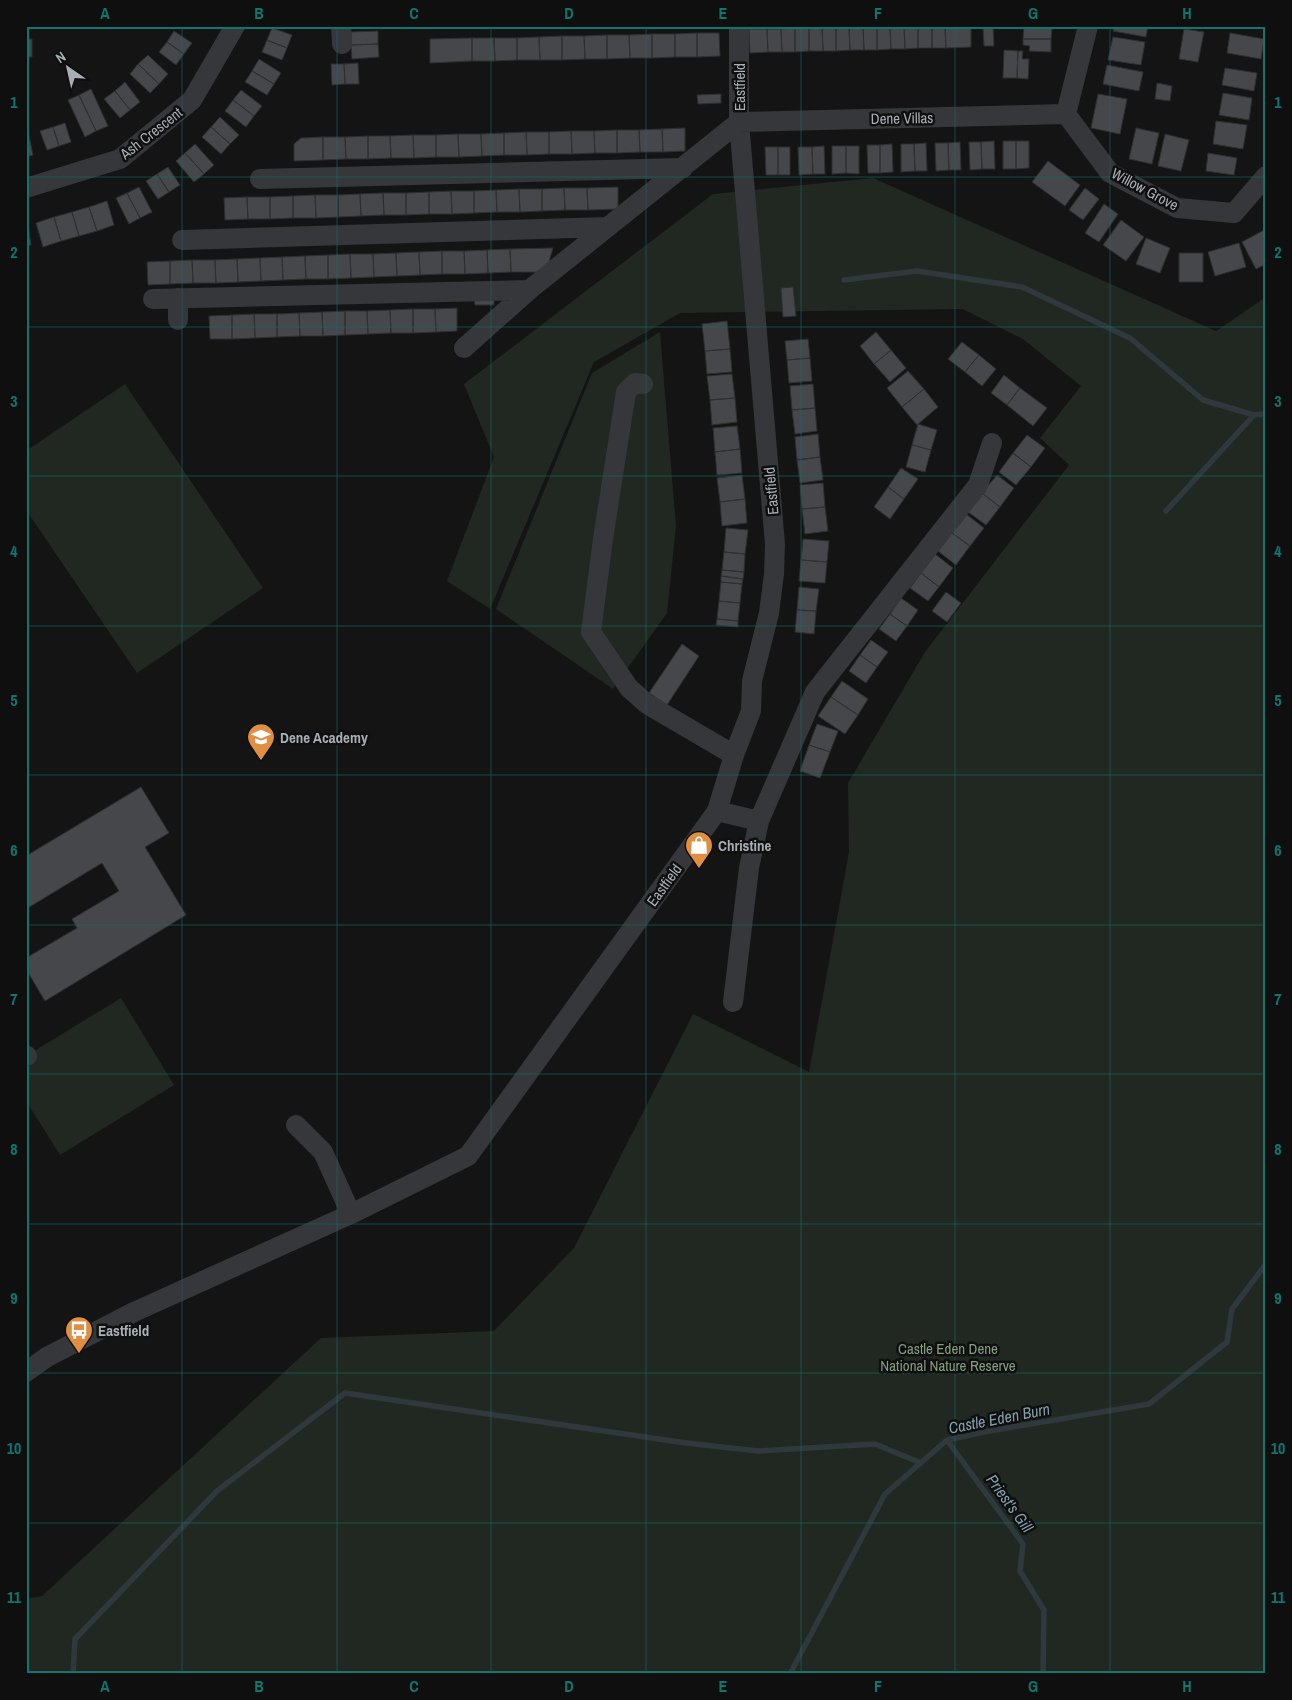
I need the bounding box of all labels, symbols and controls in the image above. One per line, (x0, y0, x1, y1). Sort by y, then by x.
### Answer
text: A (100, 2, 110, 24)
text: B (254, 2, 264, 24)
text: C (409, 2, 419, 24)
text: D (564, 2, 574, 24)
text: E (719, 2, 728, 24)
text: F (874, 2, 882, 24)
text: G (1028, 2, 1038, 24)
text: H (1182, 2, 1192, 24)
north arrow (42, 42, 92, 92)
text: N (52, 47, 69, 67)
street label: Eastfield (729, 63, 750, 111)
text: 1 (10, 91, 18, 113)
text: 1 (1274, 91, 1282, 113)
street label: Ash Crescent (115, 102, 187, 165)
street label: Dene Villas (870, 107, 934, 129)
street label: Willow Grove (1108, 163, 1182, 216)
text: 2 (10, 241, 18, 263)
text: 2 (1274, 241, 1282, 263)
text: 3 (10, 390, 18, 412)
text: 3 (1274, 390, 1282, 412)
street label: Eastfield (758, 466, 784, 516)
text: 4 (10, 540, 18, 562)
text: 4 (1274, 540, 1282, 562)
text: 5 (10, 689, 18, 711)
text: 5 (1274, 689, 1282, 711)
school or university icon: Dene Academy (246, 722, 276, 761)
place label: Dene Academy (280, 727, 368, 748)
shop icon: Christine (684, 830, 714, 869)
place label: Christine (718, 835, 771, 856)
text: 6 (10, 839, 18, 861)
text: 6 (1274, 839, 1282, 861)
street label: Eastfield (641, 859, 687, 911)
text: 7 (10, 988, 18, 1010)
text: 7 (1274, 988, 1282, 1010)
text: 8 (10, 1138, 18, 1160)
text: 8 (1274, 1138, 1282, 1160)
text: 9 (10, 1287, 18, 1309)
text: 9 (1274, 1287, 1282, 1309)
bus stop icon: Eastfield (64, 1315, 94, 1354)
place label: Eastfield (98, 1320, 149, 1341)
park label: Castle Eden Dene National Nature Reserve (880, 1338, 1016, 1376)
water label: Castle Eden Burn (946, 1397, 1052, 1439)
text: 10 (7, 1437, 21, 1459)
text: 10 (1271, 1437, 1285, 1459)
water label: Priest's Gill (982, 1470, 1039, 1537)
text: 11 (7, 1586, 22, 1608)
text: 11 (1271, 1586, 1286, 1608)
text: A (100, 1675, 110, 1697)
text: B (254, 1675, 264, 1697)
text: C (409, 1675, 419, 1697)
text: D (564, 1675, 574, 1697)
text: E (719, 1675, 728, 1697)
text: F (874, 1675, 882, 1697)
text: G (1028, 1675, 1038, 1697)
text: H (1182, 1675, 1192, 1697)

